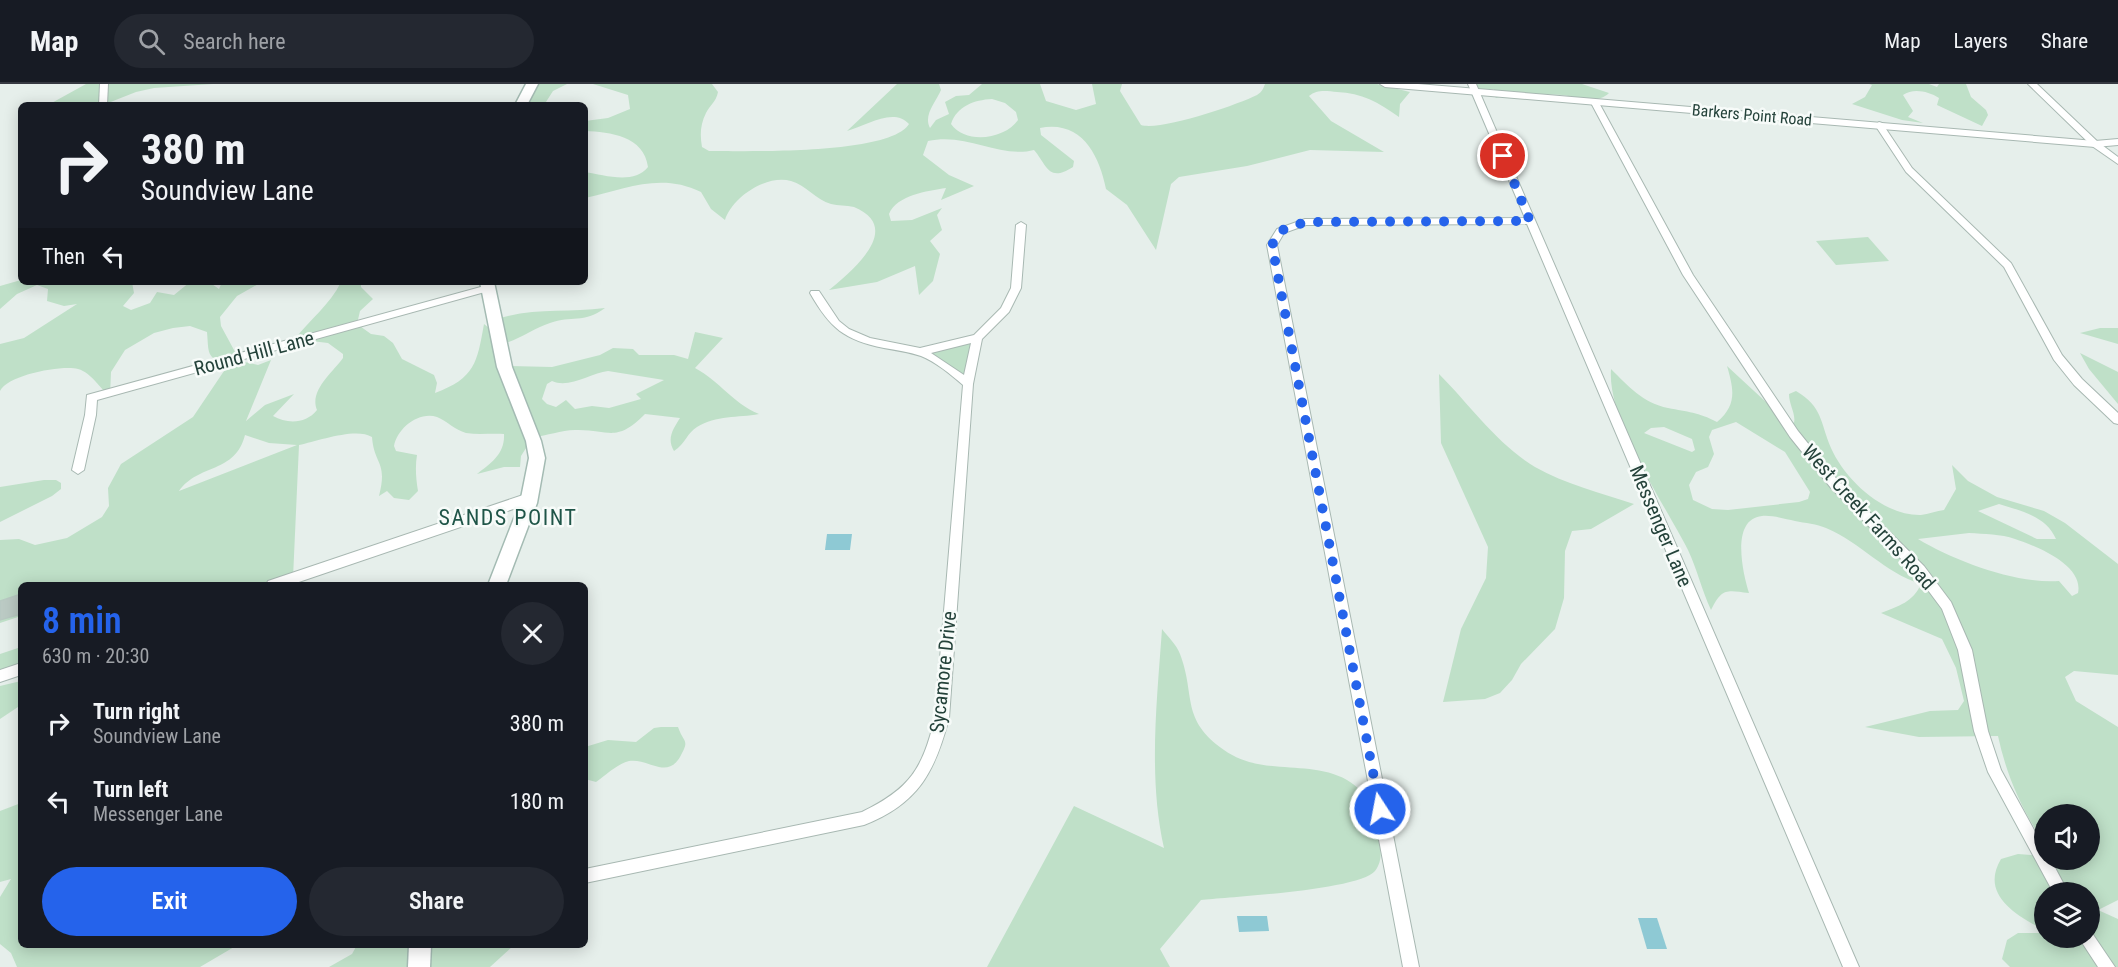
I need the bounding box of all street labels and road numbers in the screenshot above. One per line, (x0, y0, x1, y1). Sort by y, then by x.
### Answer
street label: Barkers Point Road (1691, 100, 1813, 130)
street label: Round Hill Lane (191, 325, 317, 381)
street label: West Creek Farms Road (1797, 439, 1941, 595)
street label: Messenger Lane (1625, 462, 1697, 590)
street label: Sycamore Drive (925, 610, 961, 734)

